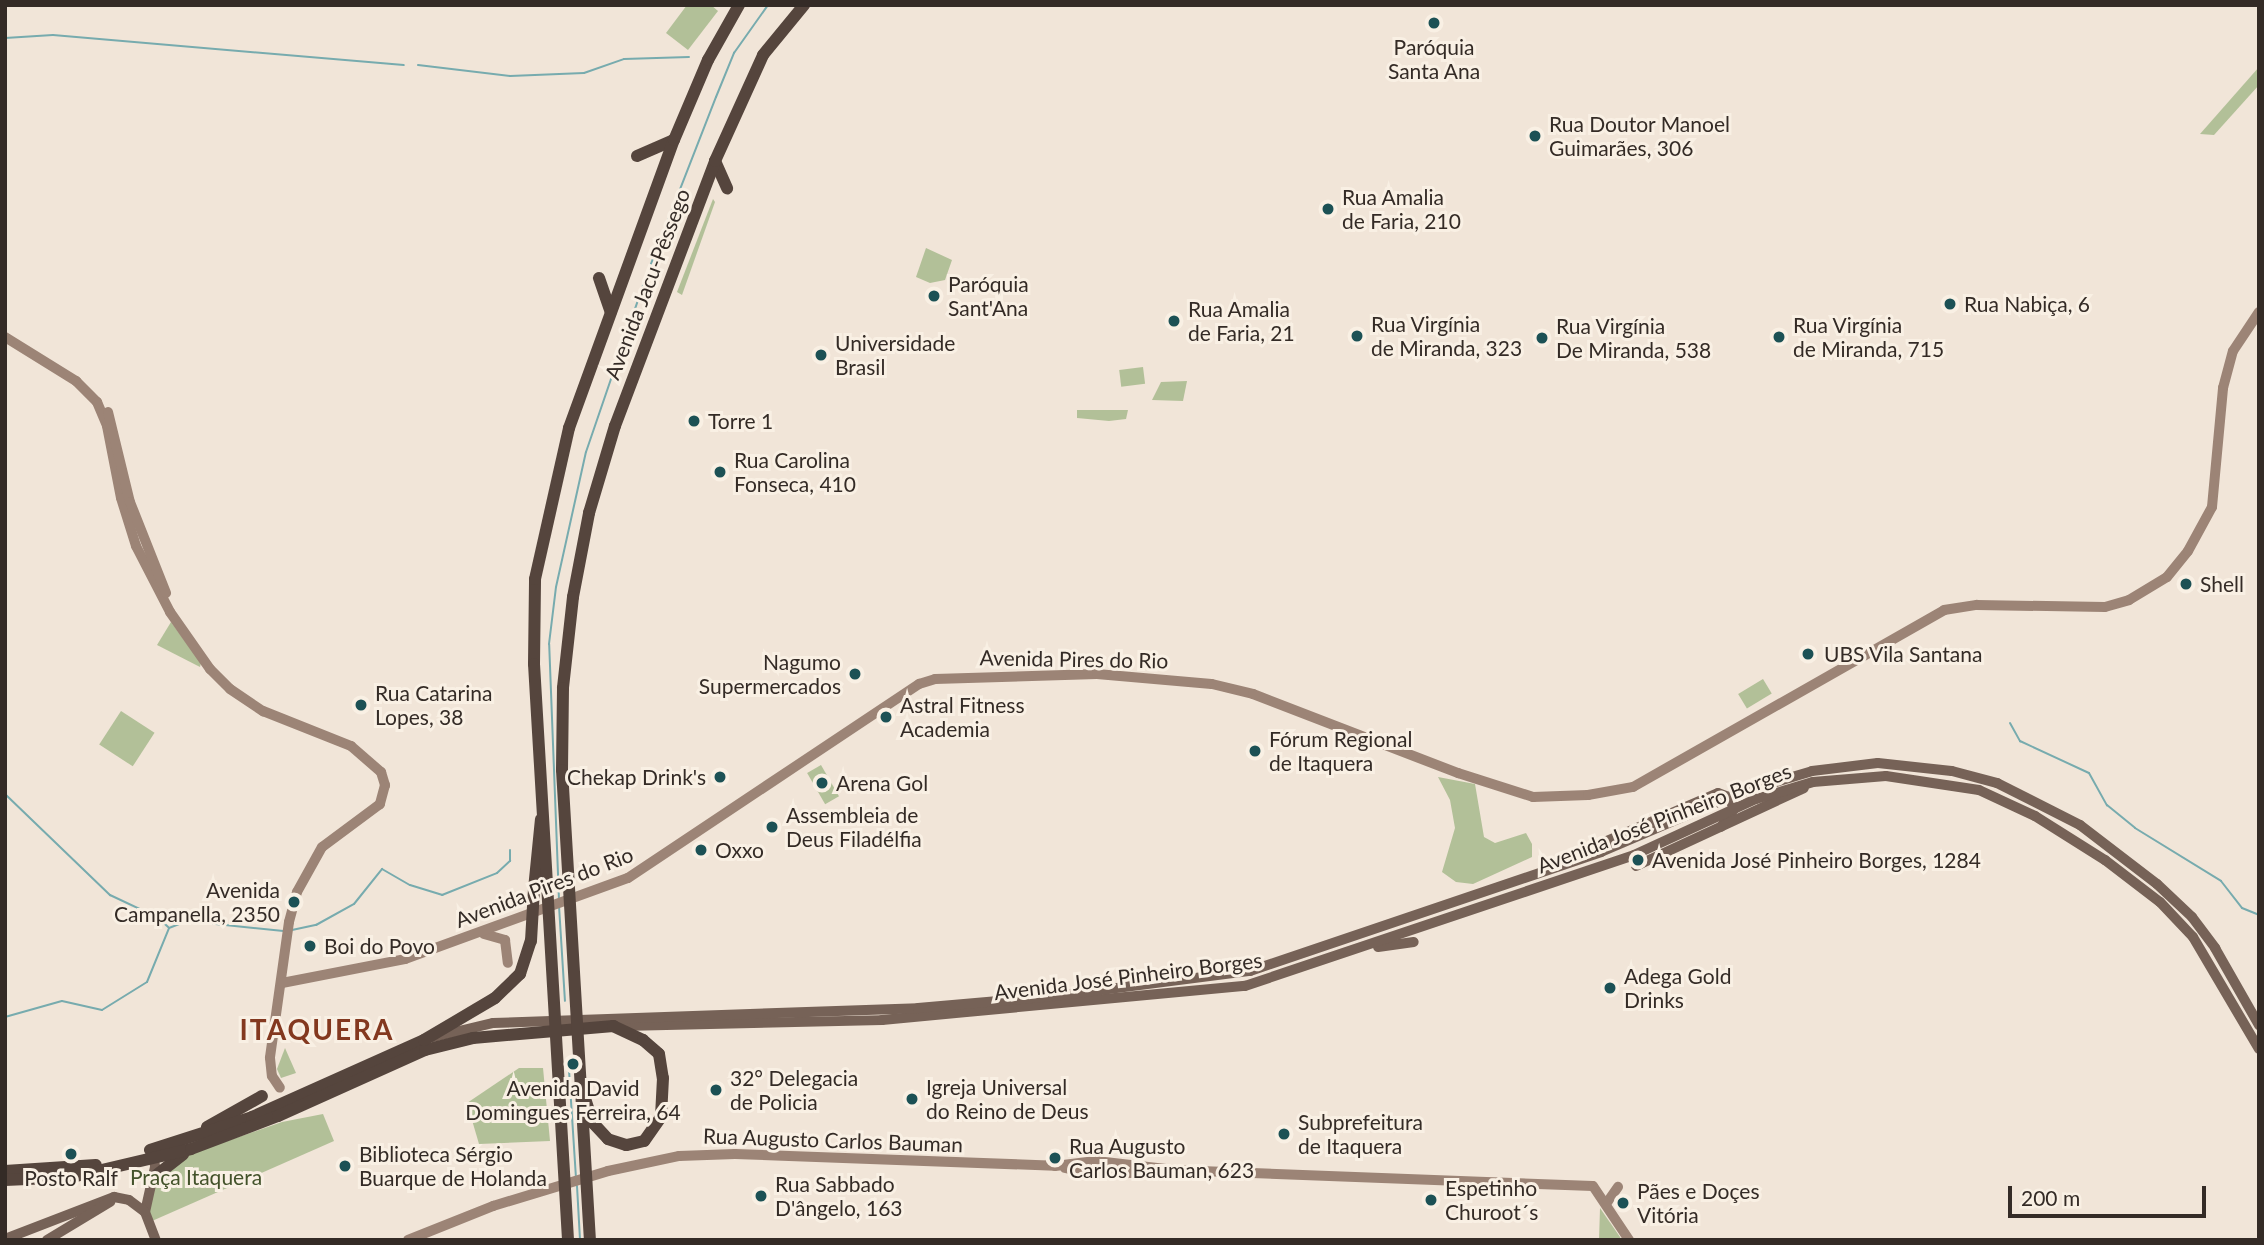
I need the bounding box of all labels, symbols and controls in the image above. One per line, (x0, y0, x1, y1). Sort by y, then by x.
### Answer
marker: Paróquia Santa Ana (1426, 15, 1442, 31)
place label: Paróquia Santa Ana (1388, 34, 1480, 84)
place label: Rua Doutor Manoel Guimarães, 306 (1549, 111, 1730, 161)
marker: Rua Doutor Manoel Guimarães, 306 (1527, 128, 1543, 144)
place label: Rua Amalia de Faria, 210 (1342, 184, 1461, 234)
street label: Avenida Jacu-Pêssego (599, 185, 695, 383)
marker: Rua Amalia de Faria, 210 (1320, 201, 1336, 217)
place label: Paróquia Sant'Ana (948, 271, 1029, 321)
marker: Paróquia Sant'Ana (926, 288, 942, 304)
place label: Rua Nabiça, 6 (1964, 291, 2090, 317)
place label: Rua Amalia de Faria, 21 (1188, 296, 1295, 346)
marker: Rua Nabiça, 6 (1942, 296, 1958, 312)
place label: Rua Virgínia de Miranda, 323 (1371, 311, 1522, 361)
place label: Rua Virgínia de Miranda, 715 (1793, 312, 1944, 362)
marker: Rua Amalia de Faria, 21 (1166, 313, 1182, 329)
place label: Rua Virgínia De Miranda, 538 (1556, 313, 1711, 363)
marker: Rua Virgínia de Miranda, 323 (1349, 328, 1365, 344)
marker: Rua Virgínia de Miranda, 715 (1771, 329, 1787, 345)
place label: Universidade Brasil (835, 330, 955, 380)
marker: Rua Virgínia De Miranda, 538 (1534, 330, 1550, 346)
marker: Universidade Brasil (813, 347, 829, 363)
place label: Torre 1 (708, 408, 773, 434)
marker: Torre 1 (686, 413, 702, 429)
place label: Rua Carolina Fonseca, 410 (734, 447, 856, 497)
marker: Rua Carolina Fonseca, 410 (712, 464, 728, 480)
place label: Shell (2200, 571, 2244, 597)
marker: Shell (2178, 576, 2194, 592)
place label: UBS Vila Santana (1824, 641, 1983, 667)
marker: UBS Vila Santana (1798, 644, 1818, 664)
street label: Avenida Pires do Rio (979, 645, 1169, 673)
place label: Nagumo Supermercados (699, 649, 841, 699)
marker: Nagumo Supermercados (847, 666, 863, 682)
place label: Rua Catarina Lopes, 38 (375, 680, 492, 730)
place label: Astral Fitness Academia (900, 692, 1024, 742)
marker: Rua Catarina Lopes, 38 (353, 697, 369, 713)
marker: Astral Fitness Academia (878, 709, 894, 725)
place label: Fórum Regional de Itaquera (1269, 726, 1412, 776)
marker: Fórum Regional de Itaquera (1247, 743, 1263, 759)
street label: Avenida José Pinheiro Borges (1533, 758, 1795, 878)
place label: Chekap Drink's (567, 764, 706, 790)
marker: Chekap Drink's (712, 769, 728, 785)
place label: Arena Gol (836, 770, 928, 796)
marker: Arena Gol (814, 775, 830, 791)
place label: Assembleia de Deus Filadélfia (786, 802, 922, 852)
marker: Assembleia de Deus Filadélfia (764, 819, 780, 835)
place label: Oxxo (715, 837, 764, 863)
street label: Avenida Pires do Rio (451, 841, 637, 933)
marker: Oxxo (693, 842, 709, 858)
place label: Avenida José Pinheiro Borges, 1284 (1652, 847, 1981, 873)
marker: Avenida José Pinheiro Borges, 1284 (1630, 852, 1646, 868)
place label: Avenida Campanella, 2350 (114, 877, 280, 927)
marker: Avenida Campanella, 2350 (286, 894, 302, 910)
place label: Boi do Povo (324, 933, 435, 959)
marker: Boi do Povo (302, 938, 318, 954)
street label: Avenida José Pinheiro Borges (992, 947, 1264, 1005)
place label: Adega Gold Drinks (1624, 963, 1731, 1013)
marker: Adega Gold Drinks (1602, 980, 1618, 996)
district label: ITAQUERA (241, 1012, 393, 1046)
marker: Avenida David Domingues Ferreira, 64 (565, 1056, 581, 1072)
place label: 32° Delegacia de Policia (730, 1065, 858, 1115)
place label: Igreja Universal do Reino de Deus (926, 1074, 1089, 1124)
place label: Avenida David Domingues Ferreira, 64 (465, 1075, 681, 1125)
marker: 32° Delegacia de Policia (708, 1082, 724, 1098)
marker: Igreja Universal do Reino de Deus (904, 1091, 920, 1107)
place label: Subprefeitura de Itaquera (1298, 1109, 1423, 1159)
street label: Rua Augusto Carlos Bauman (702, 1123, 964, 1157)
marker: Subprefeitura de Itaquera (1276, 1126, 1292, 1142)
place label: Rua Augusto Carlos Bauman, 623 (1069, 1133, 1254, 1183)
place label: Biblioteca Sérgio Buarque de Holanda (359, 1141, 547, 1191)
marker: Posto Ralf (63, 1146, 79, 1162)
marker: Rua Augusto Carlos Bauman, 623 (1047, 1150, 1063, 1166)
marker: Biblioteca Sérgio Buarque de Holanda (337, 1158, 353, 1174)
park label: Praça Itaquera (130, 1164, 262, 1190)
place label: Posto Ralf (24, 1165, 118, 1191)
place label: Rua Sabbado D'ângelo, 163 (775, 1171, 902, 1221)
scale bar (2012, 1172, 2210, 1216)
place label: Espetinho Churoot´s (1445, 1175, 1538, 1225)
place label: Pães e Doçes Vitória (1637, 1178, 1759, 1228)
text: 200 m (2021, 1185, 2080, 1210)
marker: Rua Sabbado D'ângelo, 163 (753, 1188, 769, 1204)
marker: Espetinho Churoot´s (1423, 1192, 1439, 1208)
marker: Pães e Doçes Vitória (1615, 1195, 1631, 1211)

